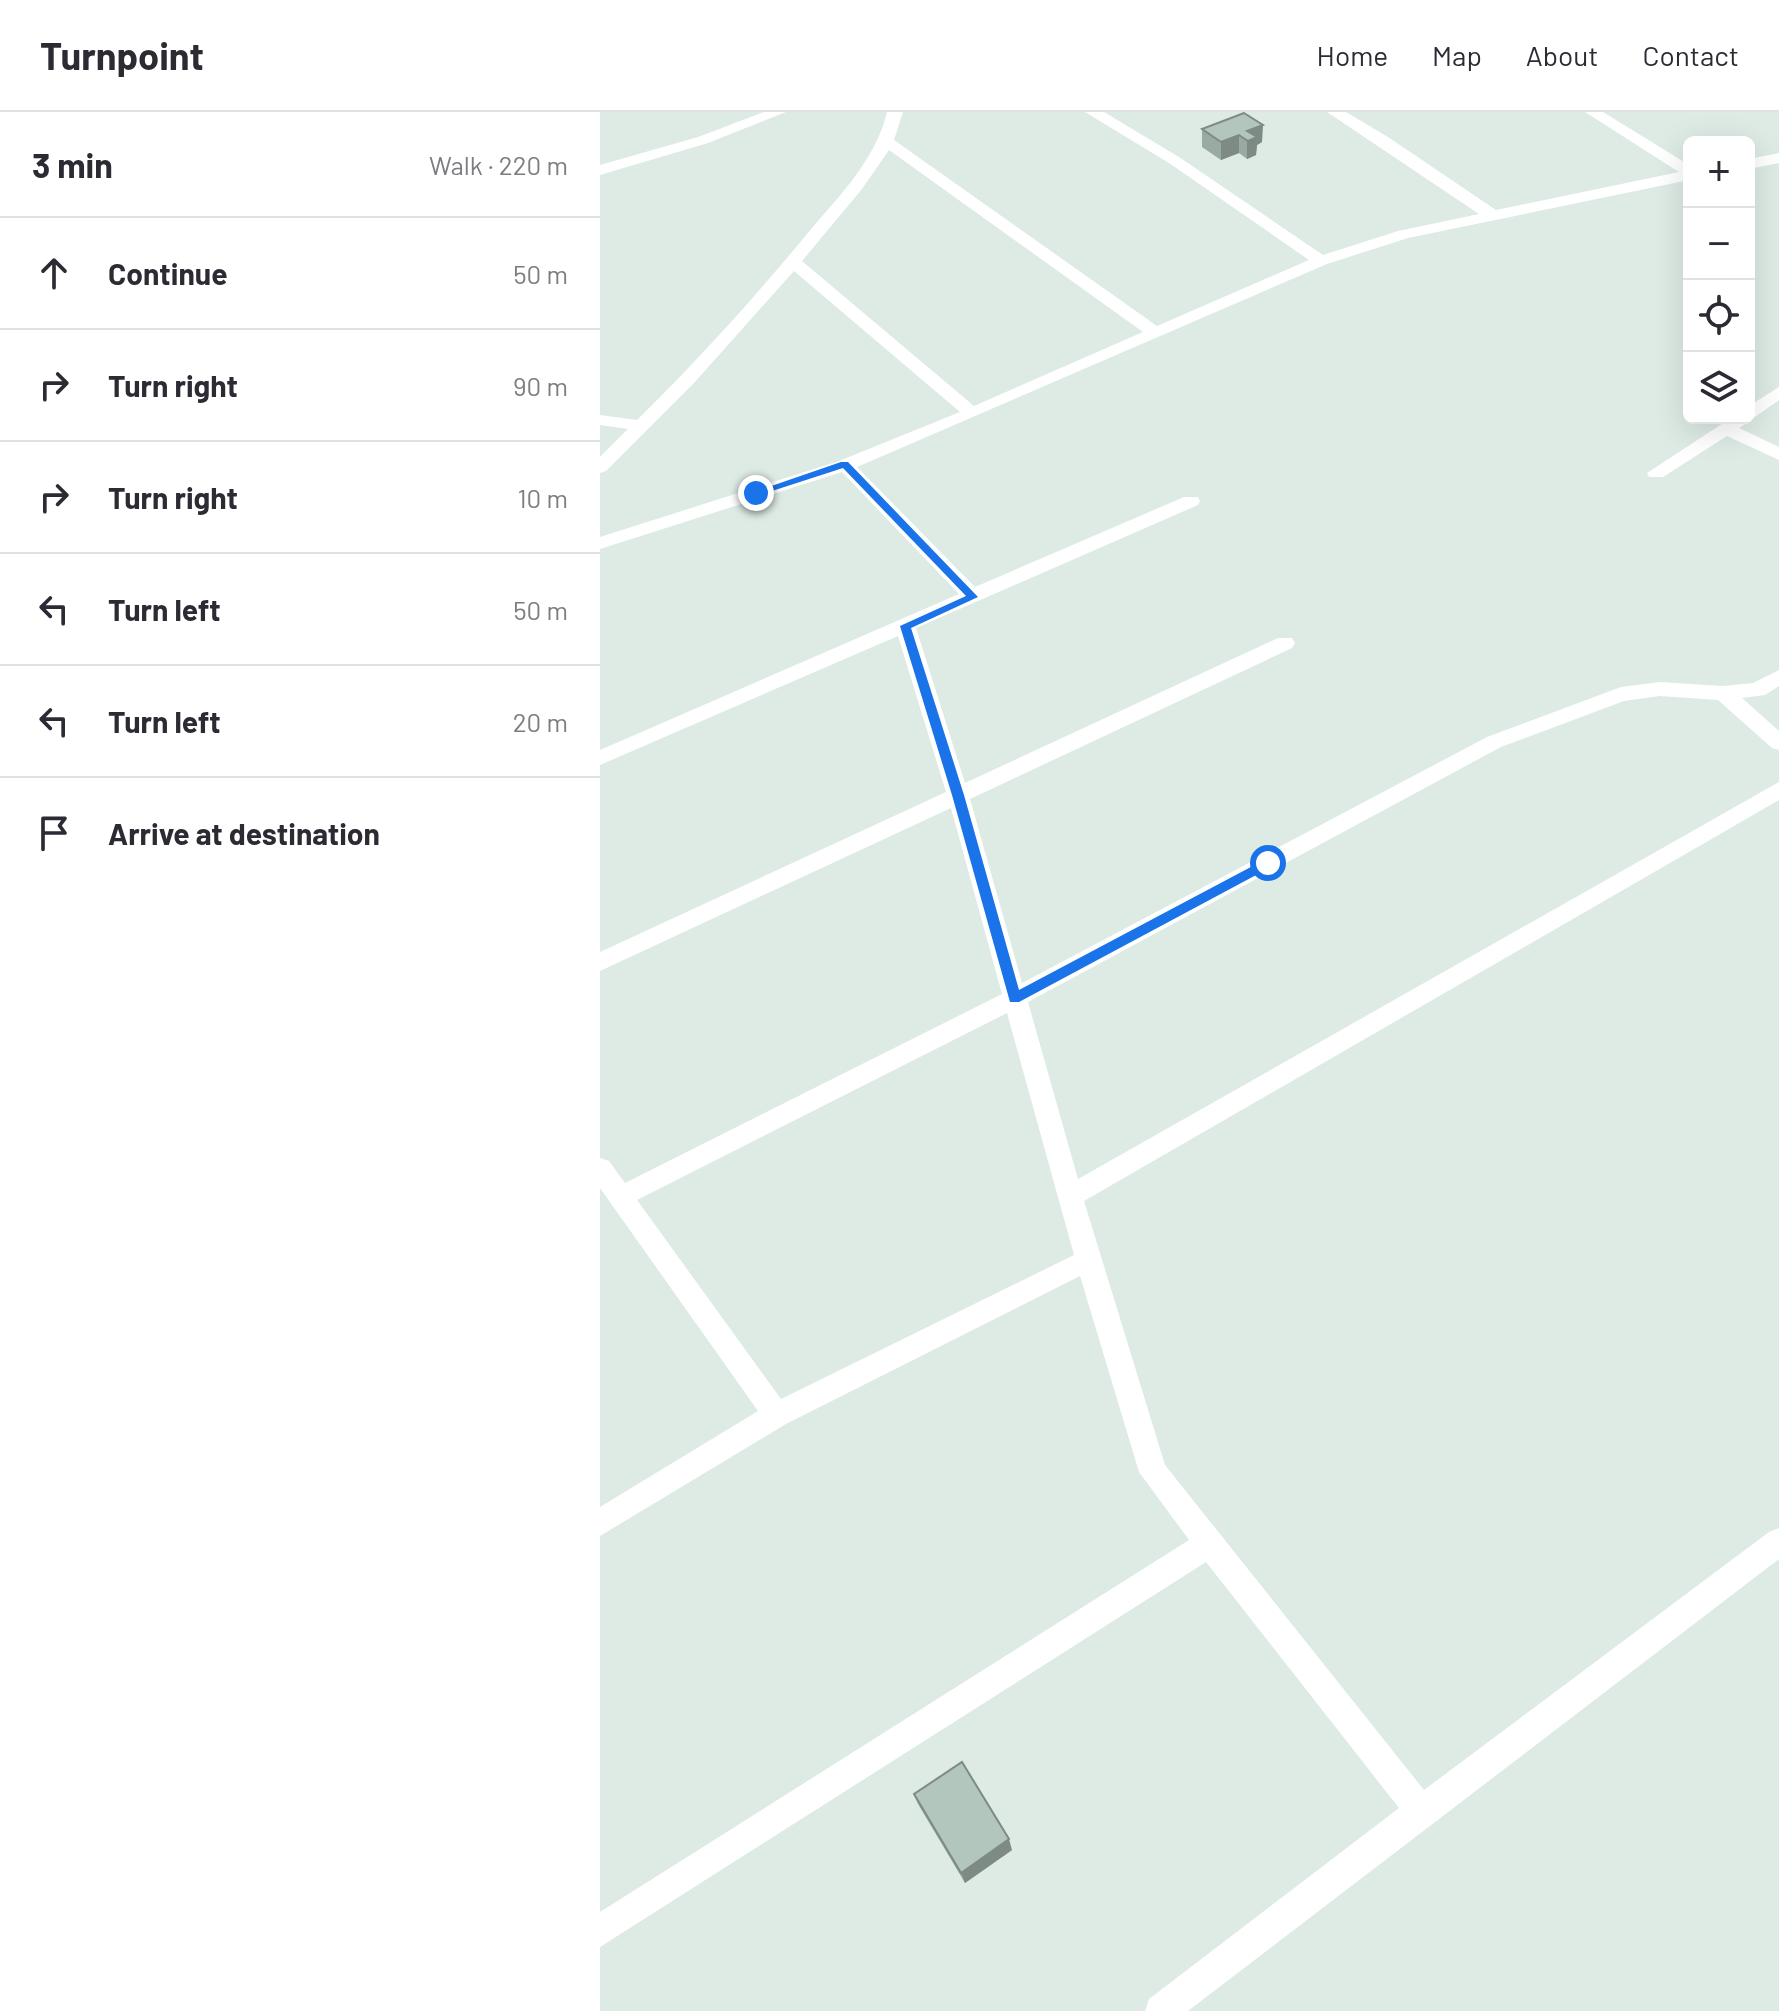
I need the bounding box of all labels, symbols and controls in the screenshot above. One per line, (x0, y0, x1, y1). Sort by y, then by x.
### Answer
text: Turnpoint (40, 32, 204, 78)
text: Home (1317, 38, 1388, 72)
text: Map (1432, 38, 1482, 72)
text: About (1526, 38, 1598, 72)
text: Contact (1642, 38, 1739, 72)
map controls (1683, 136, 1755, 424)
button: + (1683, 136, 1755, 208)
text: 3 min (32, 144, 113, 185)
text: Walk · 220 m (429, 149, 568, 180)
button: − (1683, 208, 1755, 280)
icon: ahead (32, 251, 76, 295)
text: Continue (108, 255, 228, 291)
text: 50 m (513, 258, 568, 289)
button: locate (1683, 280, 1755, 352)
button: layers (1683, 352, 1755, 424)
icon: right (32, 363, 76, 407)
text: Turn right (108, 367, 238, 403)
text: 90 m (513, 370, 568, 401)
icon: right (32, 475, 76, 519)
route end (738, 475, 774, 511)
text: Turn right (108, 479, 238, 515)
text: 10 m (518, 482, 568, 513)
icon: left (32, 587, 76, 631)
text: Turn left (108, 591, 221, 627)
text: 50 m (513, 594, 568, 625)
icon: left (32, 699, 76, 743)
text: Turn left (108, 703, 221, 739)
text: 20 m (513, 706, 568, 737)
icon: arrive (32, 811, 76, 855)
text: Arrive at destination (108, 815, 380, 851)
route start (1250, 845, 1286, 881)

